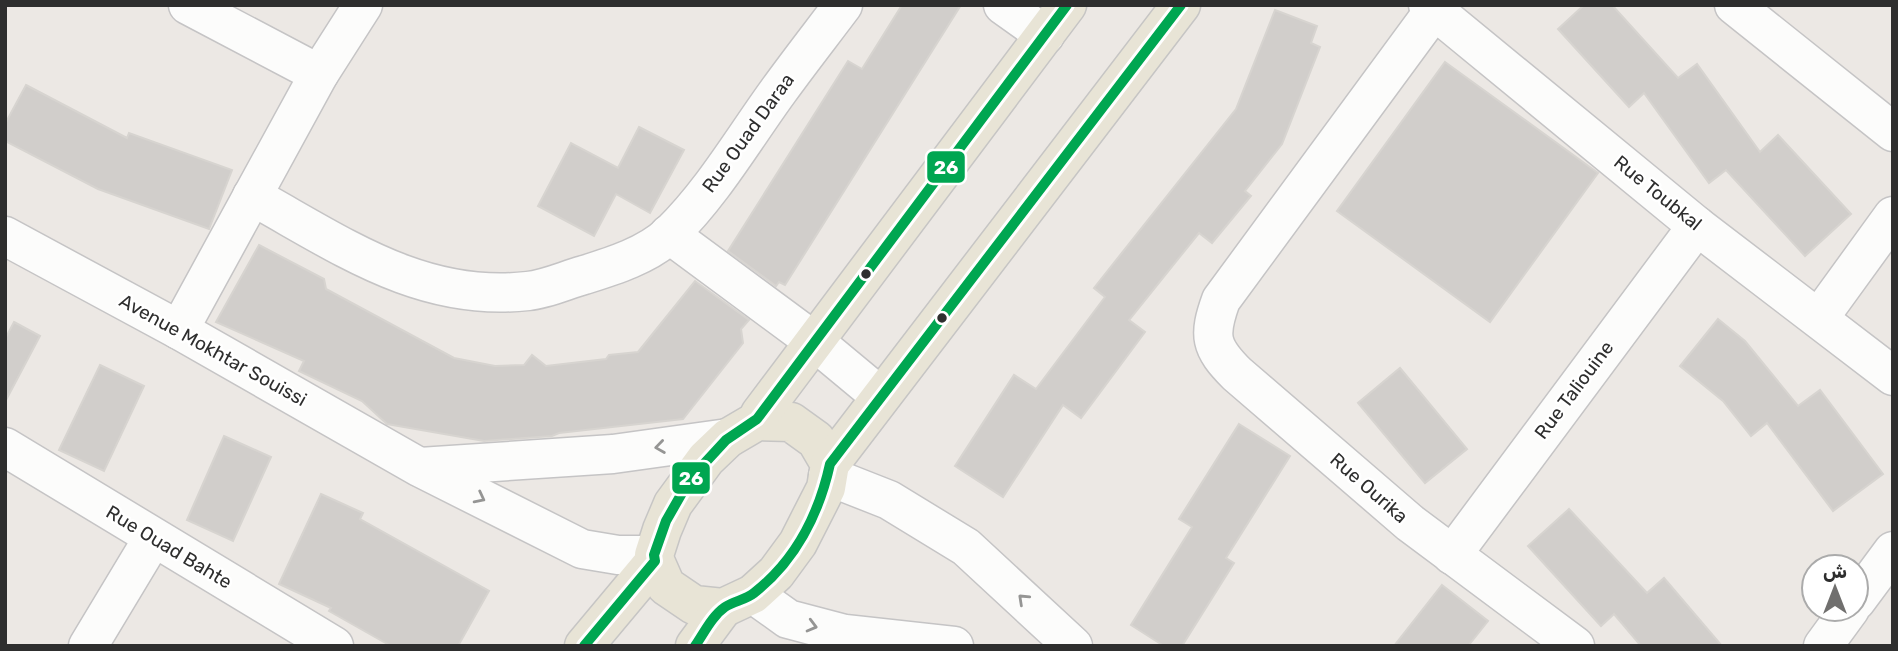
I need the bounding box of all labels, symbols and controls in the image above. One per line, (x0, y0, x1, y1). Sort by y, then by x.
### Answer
street label: Rue Ouad Daraa (697, 69, 799, 197)
line badge: 26 (926, 150, 966, 184)
street label: Rue Toubkal (1609, 151, 1707, 235)
text: 26 (934, 156, 958, 179)
unlabelled marker (859, 267, 873, 281)
street label: Avenue Mokhtar Souissi (115, 289, 311, 411)
unlabelled marker (935, 311, 949, 325)
street label: Rue Taliouine (1530, 336, 1618, 444)
one-way arrow (655, 440, 666, 455)
street label: Rue Ourika (1325, 448, 1413, 528)
line badge: 26 (671, 461, 711, 495)
text: 26 (679, 467, 703, 490)
one-way arrow (473, 489, 485, 503)
street label: Rue Ouad Bahte (102, 500, 236, 594)
north arrow (1800, 553, 1870, 623)
text: ش (1823, 560, 1847, 583)
one-way arrow (1018, 595, 1031, 608)
one-way arrow (806, 618, 818, 632)

